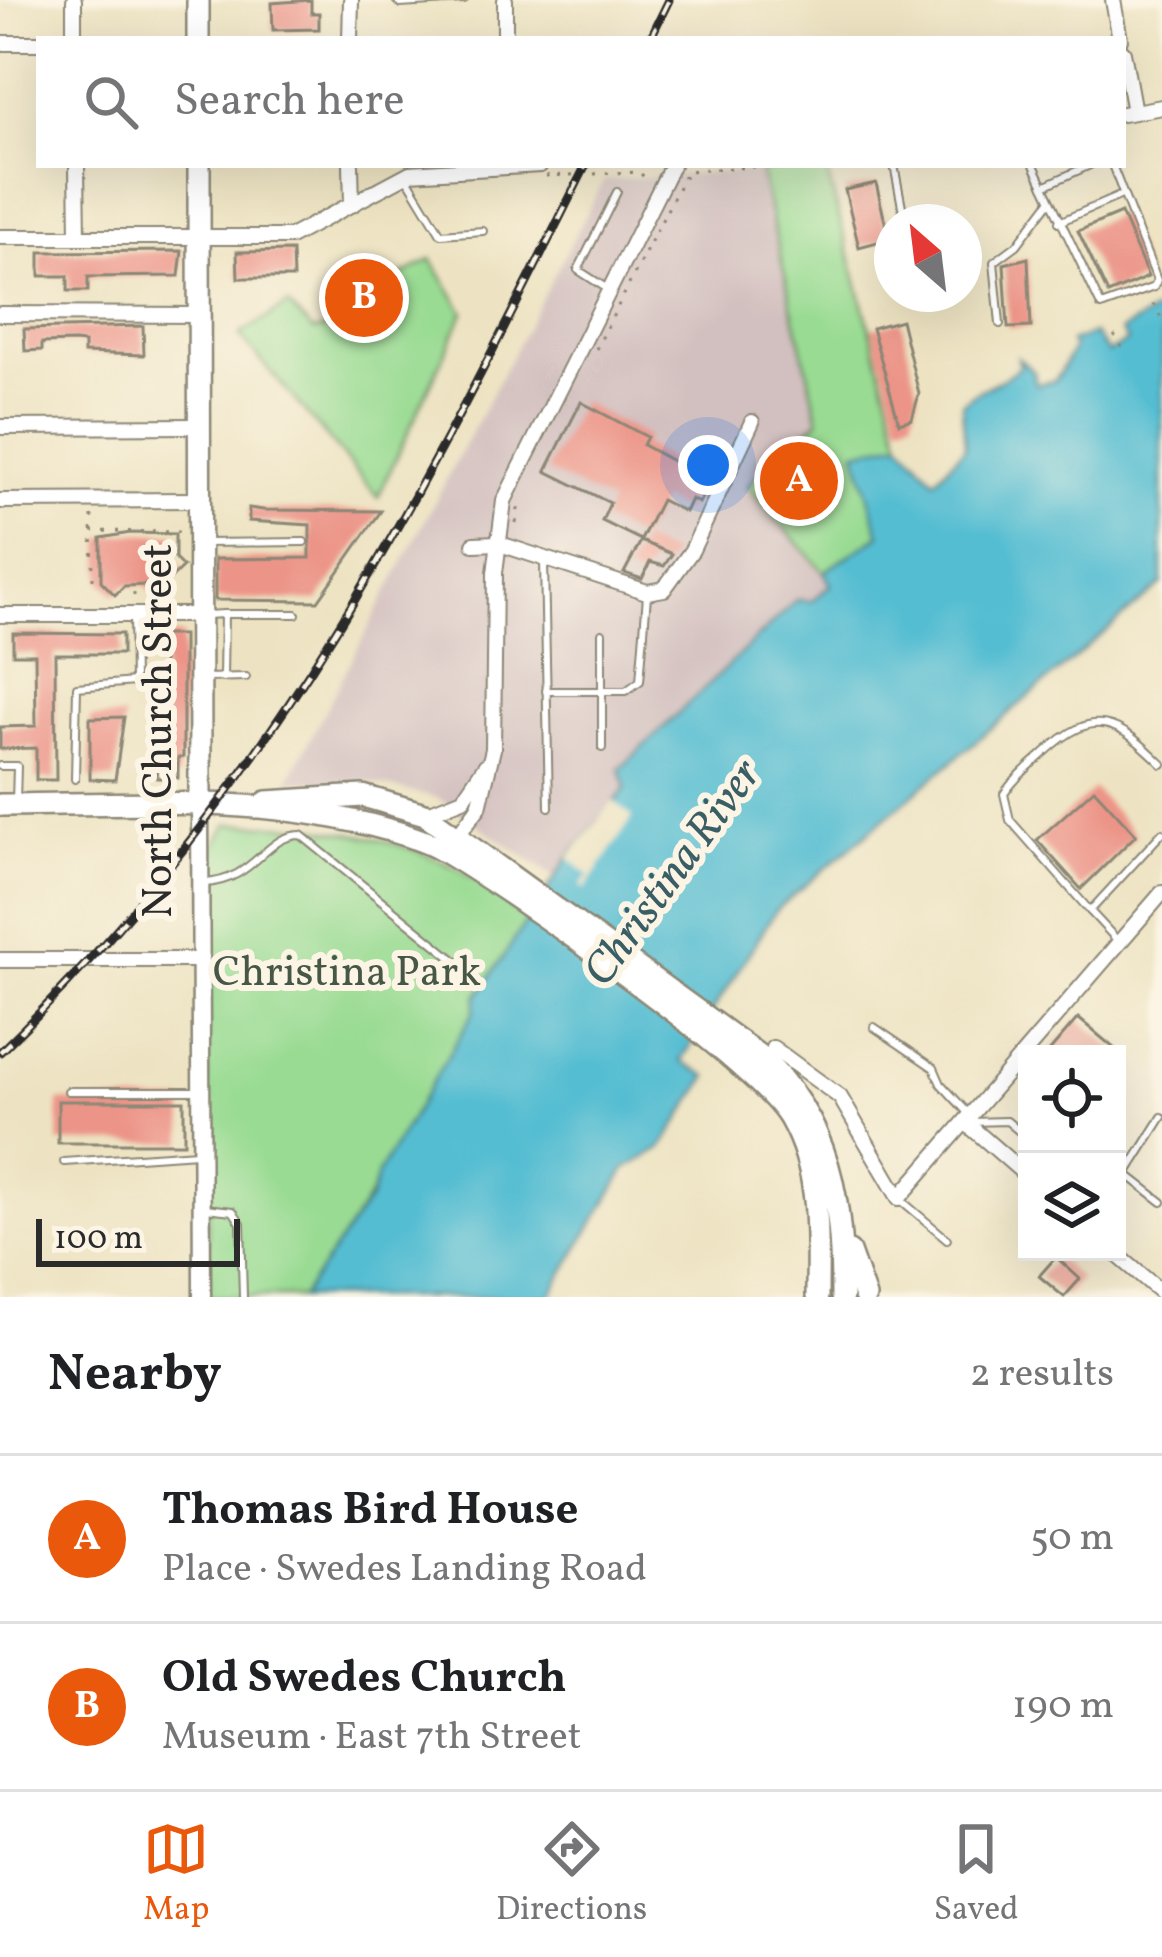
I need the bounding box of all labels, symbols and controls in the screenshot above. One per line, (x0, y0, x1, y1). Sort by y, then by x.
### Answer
search box (36, 36, 1126, 168)
icon: search (78, 69, 144, 135)
text: Search here (174, 71, 405, 134)
north arrow (874, 204, 982, 312)
pin: B (325, 253, 403, 343)
your location (678, 435, 738, 495)
pin: A (760, 436, 838, 526)
street label: North Church Street (131, 544, 190, 918)
water label: Christina River (570, 747, 778, 1001)
park label: Christina Park (213, 945, 481, 1004)
map controls (1018, 1045, 1126, 1261)
button: locate (1018, 1045, 1126, 1153)
button: layers (1018, 1153, 1126, 1261)
scale bar (36, 1213, 240, 1266)
text: 100 m (54, 1217, 143, 1263)
text: Nearby (48, 1340, 222, 1411)
text: 2 results (970, 1348, 1114, 1402)
text: Thomas Bird House (162, 1480, 578, 1543)
text: A (73, 1512, 101, 1566)
text: 50 m (1030, 1512, 1114, 1566)
text: Place · Swedes Landing Road (162, 1543, 647, 1597)
text: Old Swedes Church (162, 1648, 566, 1711)
text: B (74, 1680, 100, 1734)
text: 190 m (1012, 1680, 1114, 1734)
text: Museum · East 7th Street (162, 1711, 581, 1765)
tab: Map (143, 1816, 209, 1934)
tab: Directions (496, 1816, 647, 1934)
tab: Saved (934, 1816, 1019, 1934)

